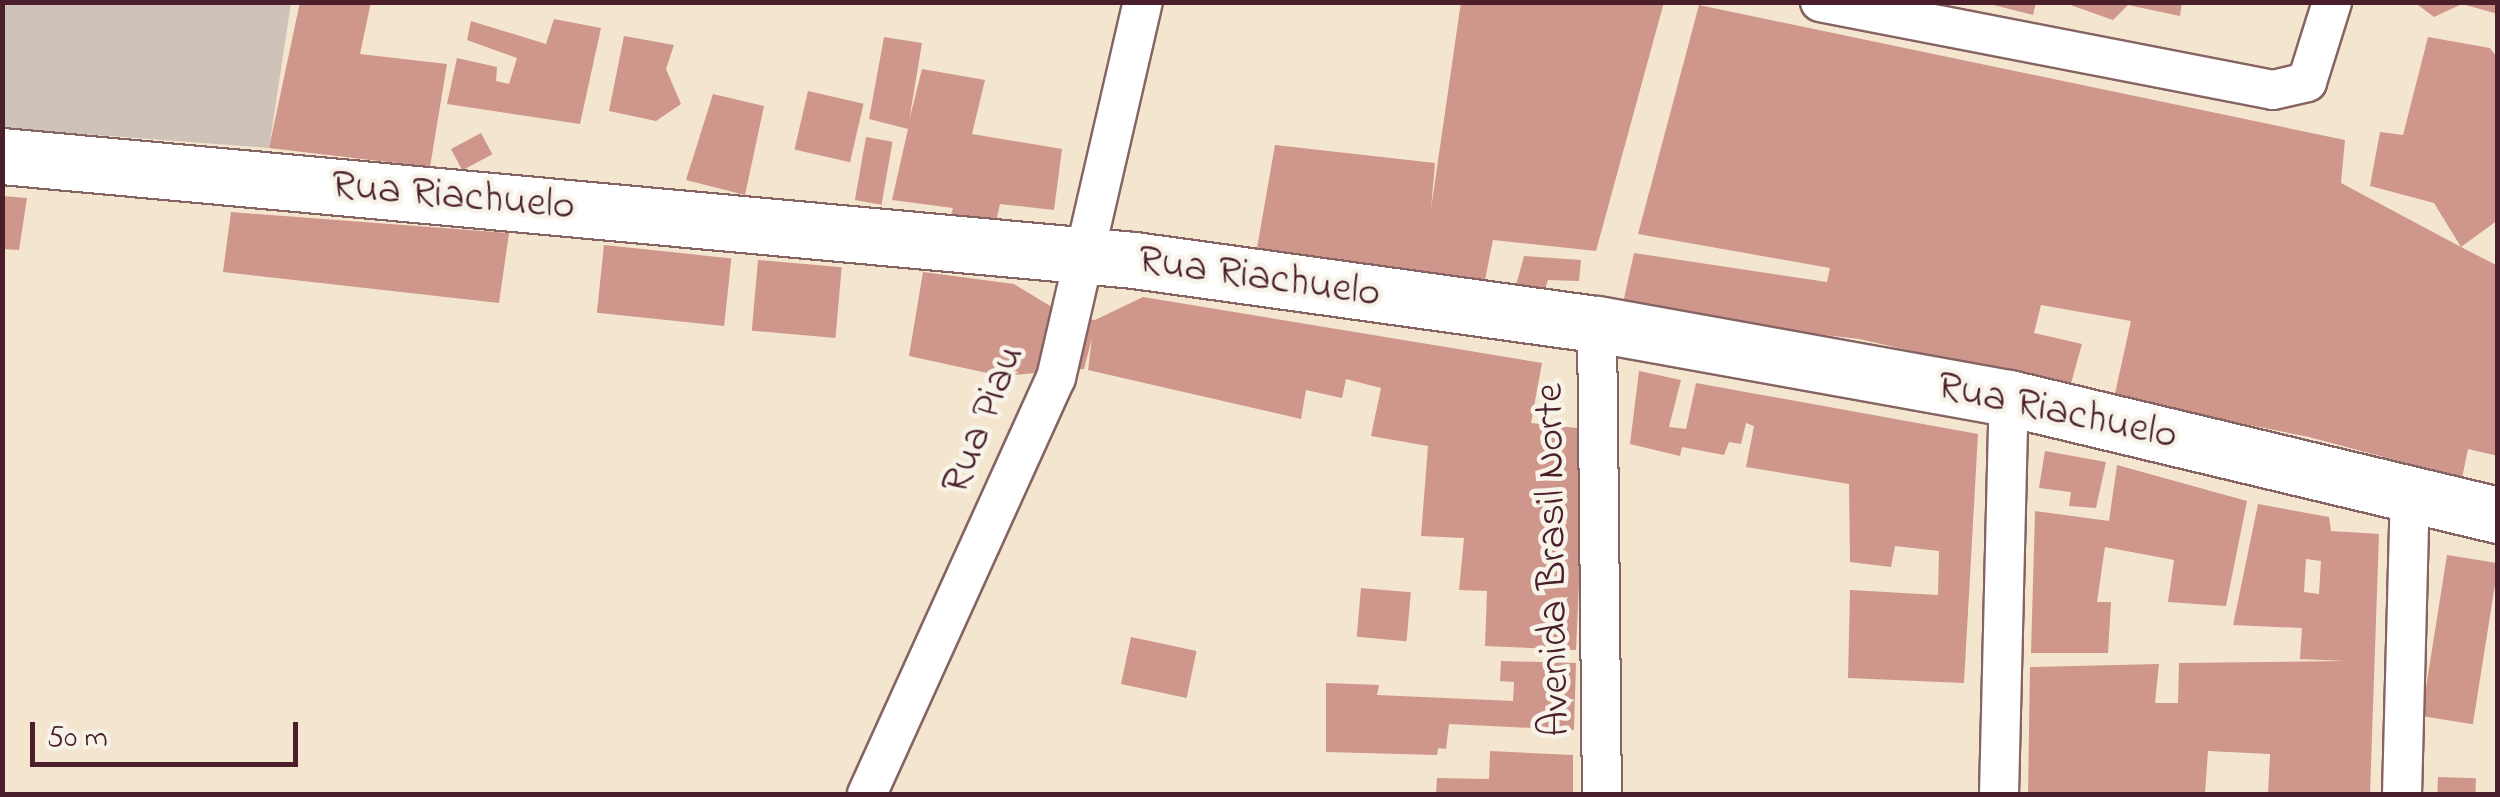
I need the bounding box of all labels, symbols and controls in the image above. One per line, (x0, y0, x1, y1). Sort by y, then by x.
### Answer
street label: Rua Riachuelo (329, 161, 577, 233)
street label: Rua Riachuelo (1135, 236, 1383, 320)
street label: Rua Piau (931, 338, 1037, 502)
street label: Rua Riachuelo (1932, 362, 2182, 462)
street label: Avenida Brasil Norte (1526, 383, 1582, 737)
scale bar (35, 702, 302, 764)
text: 50 m (47, 717, 108, 761)

